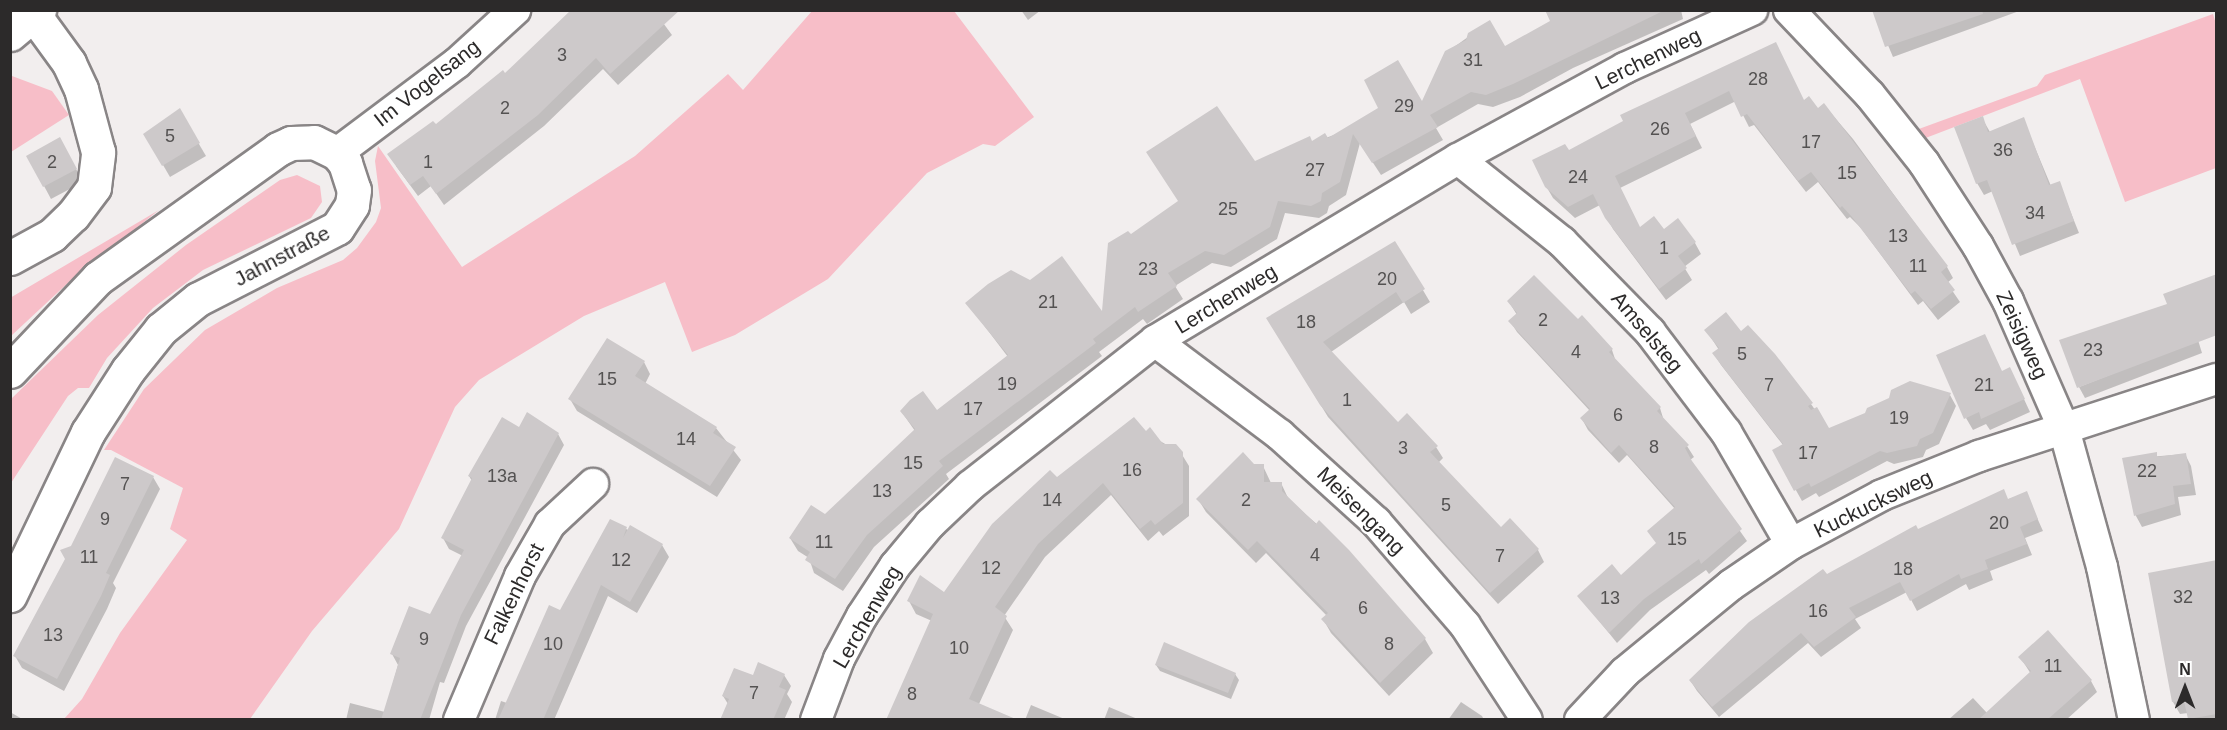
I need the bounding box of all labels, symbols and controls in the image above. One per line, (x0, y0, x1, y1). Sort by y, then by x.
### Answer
street label: Lerchenweg (1591, 23, 1705, 95)
street label: Im Vogelsang (369, 34, 485, 132)
house number: 3 (557, 44, 567, 66)
house number: 31 (1463, 49, 1483, 71)
house number: 28 (1748, 68, 1768, 90)
house number: 29 (1394, 95, 1414, 117)
house number: 2 (500, 97, 510, 119)
house number: 26 (1650, 118, 1670, 140)
house number: 5 (165, 125, 175, 147)
house number: 17 (1801, 131, 1821, 153)
house number: 36 (1993, 139, 2013, 161)
house number: 2 (47, 151, 57, 173)
house number: 1 (423, 151, 433, 173)
house number: 27 (1305, 159, 1325, 181)
house number: 15 (1837, 162, 1857, 184)
house number: 24 (1568, 166, 1588, 188)
house number: 25 (1218, 198, 1238, 220)
house number: 34 (2025, 202, 2045, 224)
street label: Jahnstraße (230, 220, 334, 292)
house number: 13 (1888, 225, 1908, 247)
house number: 1 (1659, 237, 1669, 259)
house number: 11 (1909, 255, 1927, 277)
house number: 23 (1138, 258, 1158, 280)
street label: Lerchenweg (1170, 259, 1282, 339)
house number: 20 (1377, 268, 1397, 290)
street label: Amselsteg (1606, 286, 1688, 378)
street label: Zeisigweg (1991, 287, 2053, 383)
house number: 21 (1038, 291, 1058, 313)
house number: 2 (1538, 309, 1548, 331)
house number: 18 (1296, 311, 1316, 333)
house number: 23 (2083, 339, 2103, 361)
house number: 4 (1571, 341, 1581, 363)
house number: 5 (1737, 343, 1747, 365)
house number: 15 (597, 368, 617, 390)
house number: 19 (997, 373, 1017, 395)
house number: 7 (1764, 374, 1774, 396)
house number: 21 (1974, 374, 1994, 396)
house number: 1 (1342, 389, 1352, 411)
house number: 17 (963, 398, 983, 420)
house number: 6 (1613, 404, 1623, 426)
house number: 19 (1889, 407, 1909, 429)
house number: 14 (676, 428, 696, 450)
house number: 8 (1649, 436, 1659, 458)
house number: 3 (1398, 437, 1408, 459)
house number: 17 (1798, 442, 1818, 464)
house number: 15 (903, 452, 923, 474)
house number: 16 (1122, 459, 1142, 481)
house number: 22 (2137, 460, 2157, 482)
street label: Meisengang (1312, 462, 1410, 560)
house number: 13a (487, 465, 517, 487)
street label: Kuckucksweg (1810, 465, 1936, 543)
house number: 7 (120, 473, 130, 495)
house number: 13 (872, 480, 892, 502)
house number: 14 (1042, 489, 1062, 511)
house number: 2 (1241, 489, 1251, 511)
house number: 5 (1441, 494, 1451, 516)
house number: 9 (100, 508, 110, 530)
house number: 20 (1989, 512, 2009, 534)
house number: 15 (1667, 528, 1687, 550)
house number: 11 (815, 531, 833, 553)
street label: Falkenhorst (479, 539, 549, 649)
house number: 4 (1310, 544, 1320, 566)
house number: 7 (1495, 545, 1505, 567)
house number: 11 (80, 546, 98, 568)
house number: 12 (611, 549, 631, 571)
house number: 12 (981, 557, 1001, 579)
house number: 18 (1893, 558, 1913, 580)
street label: Lerchenweg (827, 561, 907, 673)
house number: 32 (2173, 586, 2193, 608)
house number: 13 (1600, 587, 1620, 609)
house number: 6 (1358, 597, 1368, 619)
house number: 16 (1808, 600, 1828, 622)
house number: 13 (43, 624, 63, 646)
house number: 9 (419, 628, 429, 650)
house number: 10 (543, 633, 563, 655)
house number: 8 (1384, 633, 1394, 655)
house number: 10 (949, 637, 969, 659)
house number: 11 (2044, 655, 2062, 677)
north arrow (2155, 658, 2215, 718)
text: N (2179, 661, 2191, 678)
house number: 7 (749, 682, 759, 704)
house number: 8 (907, 683, 917, 705)

